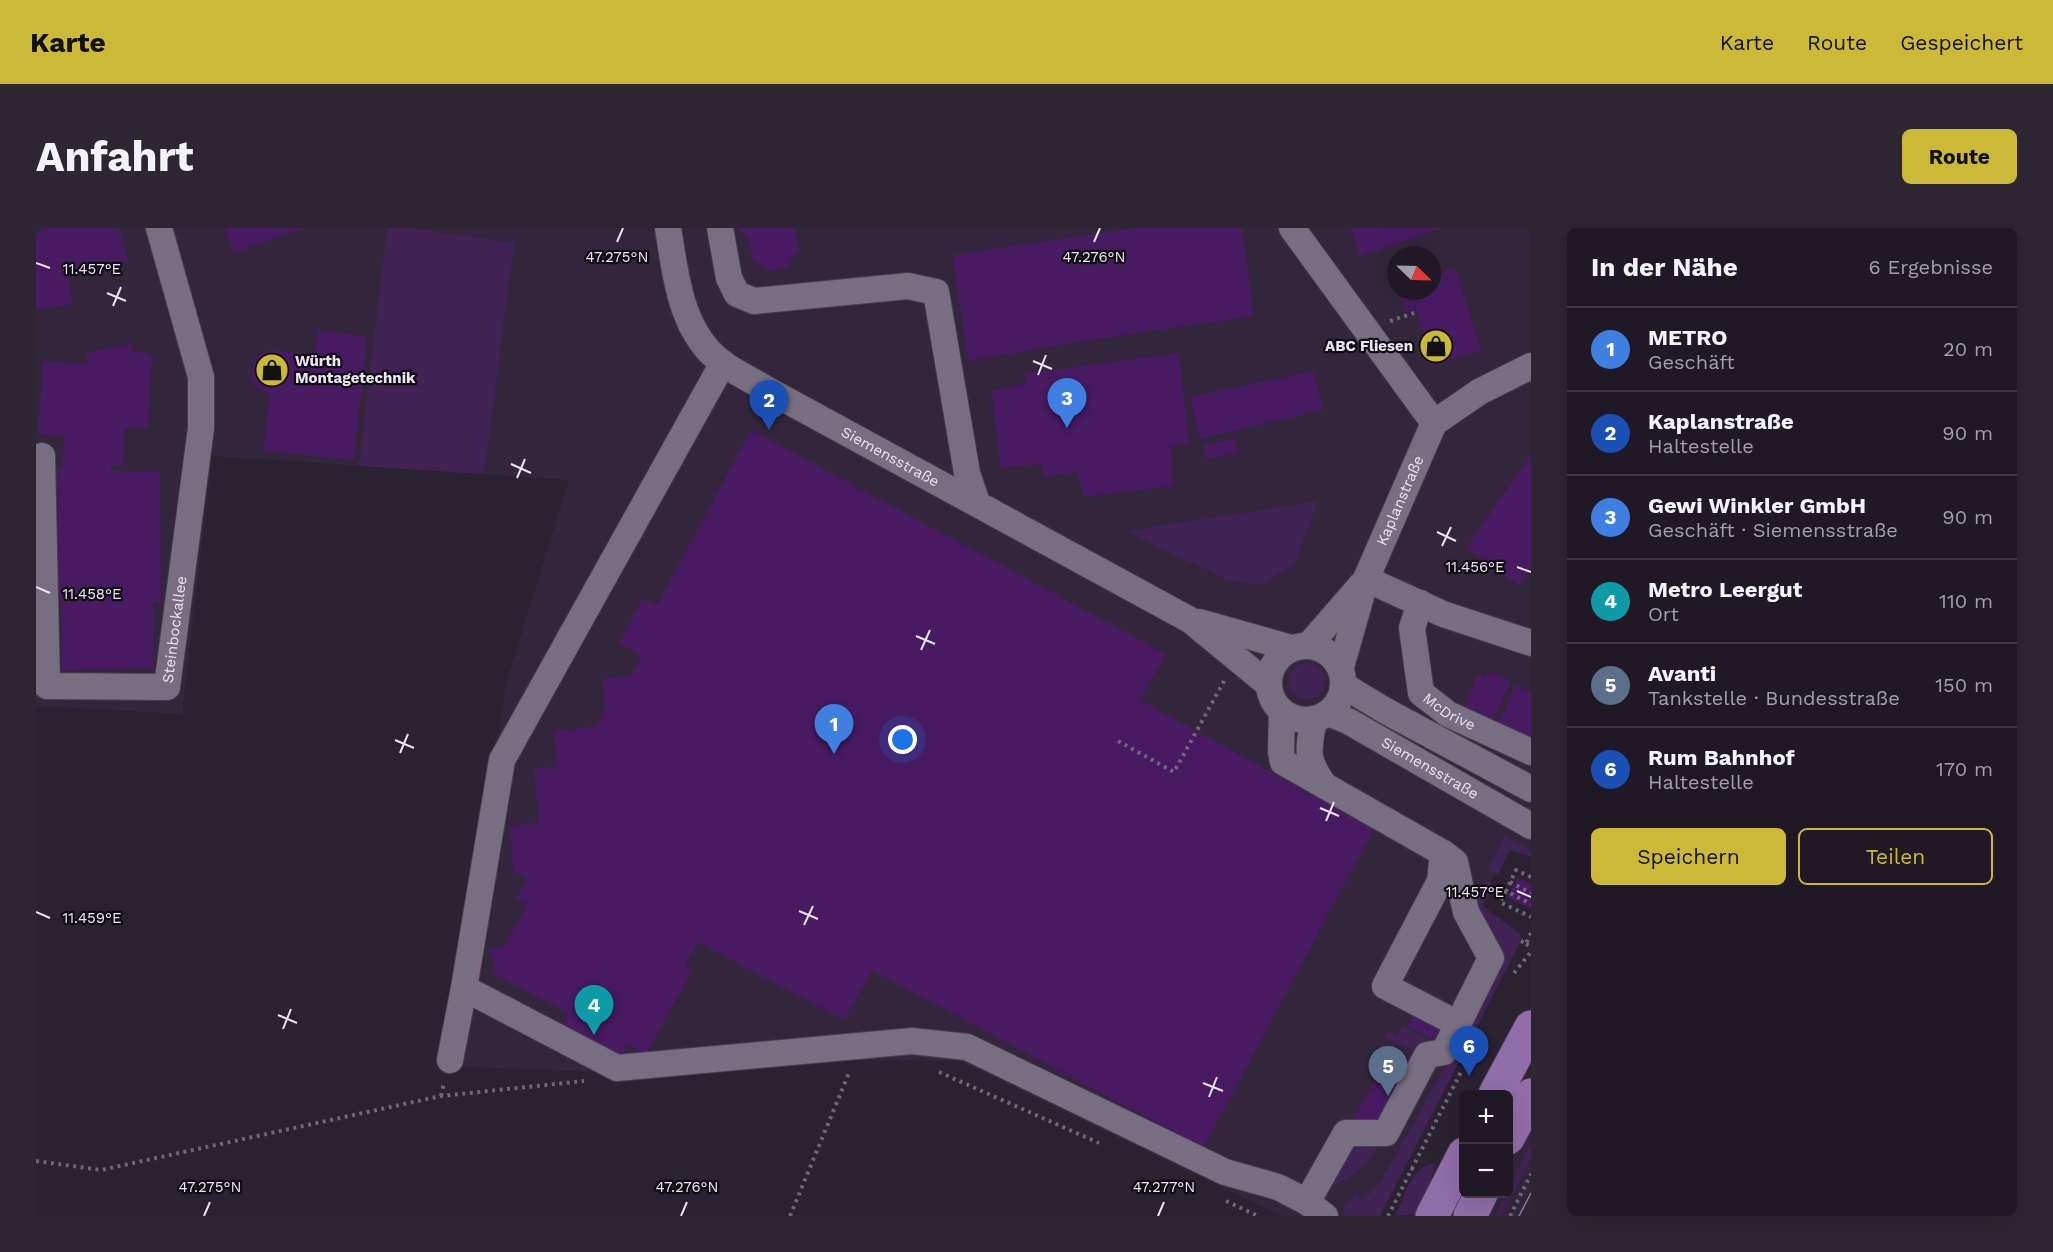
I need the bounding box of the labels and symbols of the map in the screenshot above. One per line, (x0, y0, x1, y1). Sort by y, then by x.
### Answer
north arrow (1387, 246, 1441, 300)
text: 47.275°N (586, 248, 648, 266)
text: 47.276°N (1063, 248, 1125, 266)
text: 11.457°E (63, 260, 121, 278)
shop icon: ABC Fliesen (1418, 328, 1454, 364)
place label: ABC Fliesen (1325, 337, 1413, 355)
shop icon: Würth Montagetechnik (254, 352, 290, 388)
place label: Würth Montagetechnik (295, 352, 416, 387)
pin: 3 (1048, 378, 1086, 428)
pin: 2 (750, 380, 788, 430)
street label: Siemensstraße (838, 423, 942, 491)
street label: Kaplanstraße (1373, 453, 1428, 548)
text: 11.456°E (1445, 558, 1505, 576)
street label: Steinbockallee (159, 575, 190, 684)
text: 11.458°E (62, 585, 122, 603)
street label: McDrive (1419, 689, 1478, 734)
pin: 1 (814, 704, 854, 754)
your location (888, 725, 917, 754)
street label: Siemensstraße (1378, 733, 1482, 803)
text: 11.457°E (1446, 883, 1504, 901)
text: 11.459°E (62, 909, 122, 927)
pin: 4 (574, 986, 614, 1035)
pin: 6 (1450, 1026, 1488, 1076)
pin: 5 (1368, 1046, 1408, 1096)
text: 47.275°N (179, 1178, 241, 1196)
text: 47.276°N (656, 1178, 718, 1196)
text: 47.277°N (1133, 1178, 1195, 1196)

